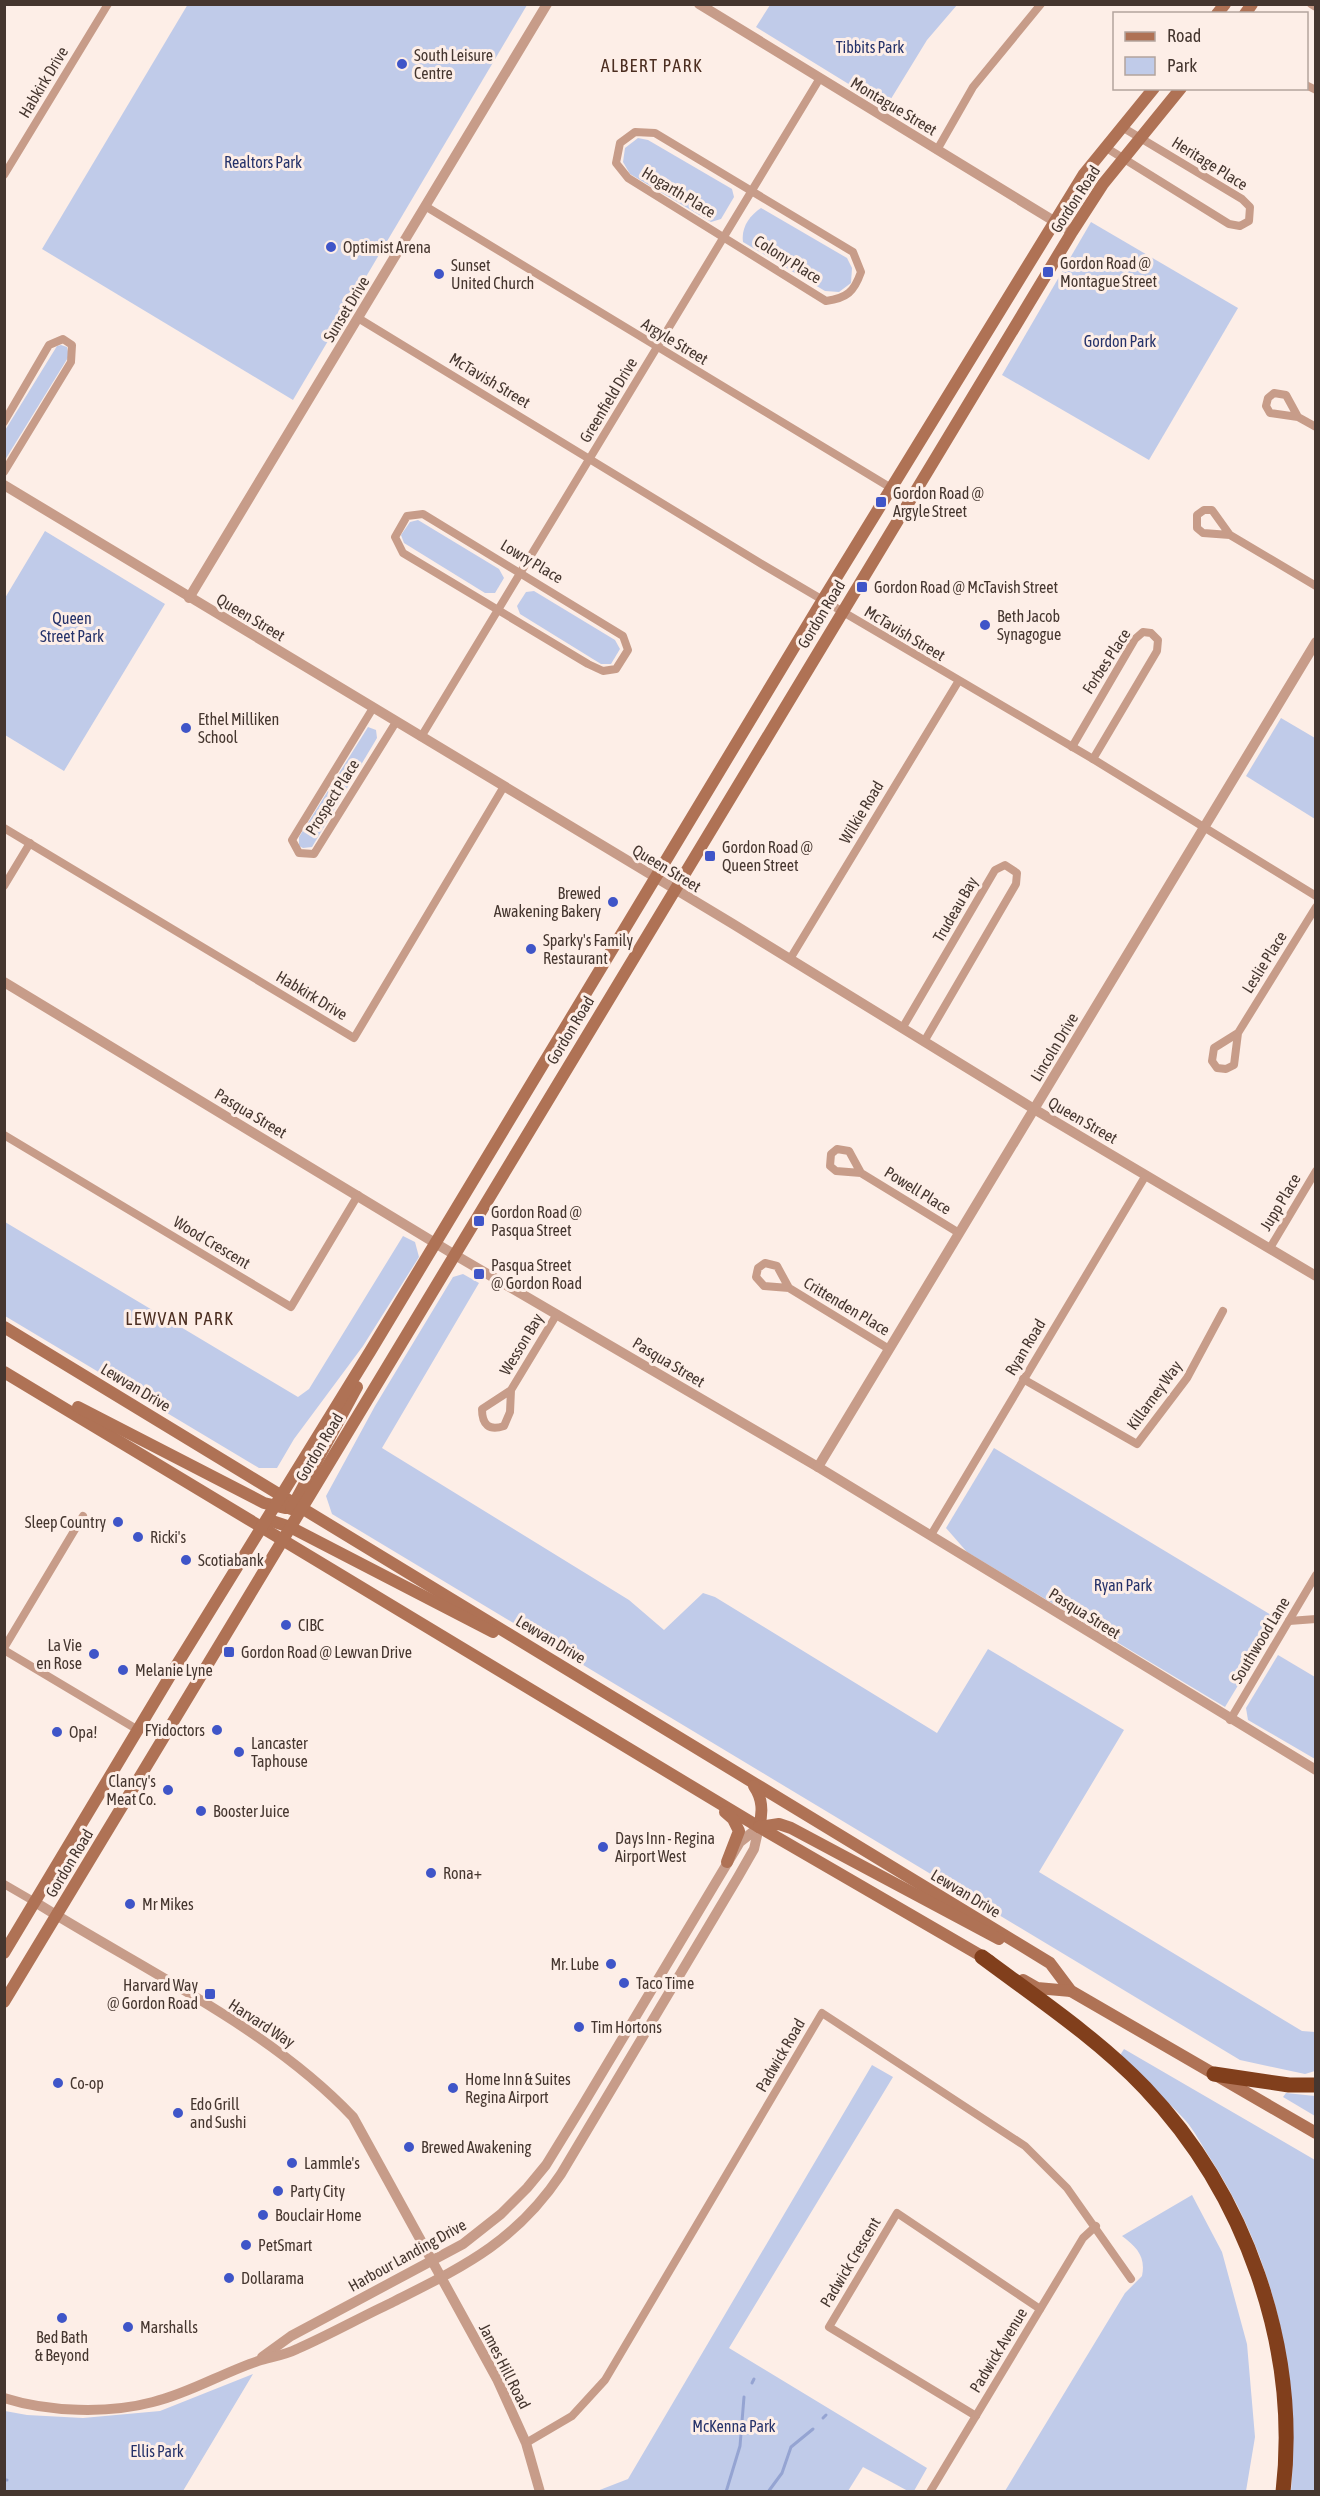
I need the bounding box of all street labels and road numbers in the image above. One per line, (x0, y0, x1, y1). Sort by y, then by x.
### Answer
street label: Habkirk Drive (15, 43, 71, 121)
street label: Montague Street (847, 73, 941, 140)
street label: Heritage Place (1168, 133, 1251, 194)
street label: Gordon Road (1047, 162, 1103, 236)
street label: Hogarth Place (638, 163, 719, 222)
street label: Colony Place (751, 231, 825, 288)
street label: Sunset Drive (319, 273, 373, 345)
street label: Argyle Street (638, 314, 712, 369)
street label: McTavish Street (446, 349, 534, 411)
street label: Greenfield Drive (576, 354, 640, 446)
street label: Lowry Place (497, 535, 566, 587)
street label: Gordon Road (794, 577, 848, 651)
street label: Queen Street (214, 590, 289, 645)
street label: McTavish Street (861, 602, 949, 664)
street label: Forbes Place (1078, 625, 1134, 697)
street label: Prospect Place (302, 756, 363, 839)
street label: Wilkie Road (835, 777, 887, 847)
street label: Queen Street (630, 841, 705, 896)
street label: Trudeau Bay (929, 873, 982, 945)
street label: Leslie Place (1238, 928, 1290, 996)
street label: Habkirk Drive (273, 967, 351, 1023)
street label: Gordon Road (543, 993, 597, 1067)
street label: Lincoln Drive (1027, 1010, 1081, 1084)
street label: Pasqua Street (211, 1085, 291, 1143)
street label: Queen Street (1045, 1093, 1121, 1147)
street label: Powell Place (881, 1162, 955, 1218)
street label: Jupp Place (1256, 1170, 1305, 1234)
street label: Wood Crescent (170, 1212, 254, 1272)
street label: Crittenden Place (801, 1273, 893, 1339)
street label: Wesson Bay (496, 1310, 547, 1379)
street label: Ryan Road (1001, 1316, 1050, 1379)
street label: Pasqua Street (629, 1334, 709, 1392)
street label: Killarney Way (1123, 1357, 1186, 1434)
street label: Lewvan Drive (98, 1359, 174, 1415)
street label: Gordon Road (292, 1410, 346, 1484)
street label: Pasqua Street (1046, 1584, 1124, 1643)
street label: Southwood Lane (1227, 1594, 1293, 1686)
street label: Lewvan Drive (513, 1611, 589, 1667)
street label: Gordon Road (42, 1826, 96, 1900)
street label: Lewvan Drive (928, 1865, 1004, 1921)
street label: Harvard Way (225, 1995, 299, 2052)
street label: Padwick Road (752, 2015, 808, 2095)
street label: Padwick Crescent (816, 2214, 884, 2310)
street label: Harbour Landing Drive (345, 2215, 469, 2296)
street label: Padwick Avenue (966, 2305, 1030, 2395)
street label: James Hill Road (476, 2320, 534, 2412)

